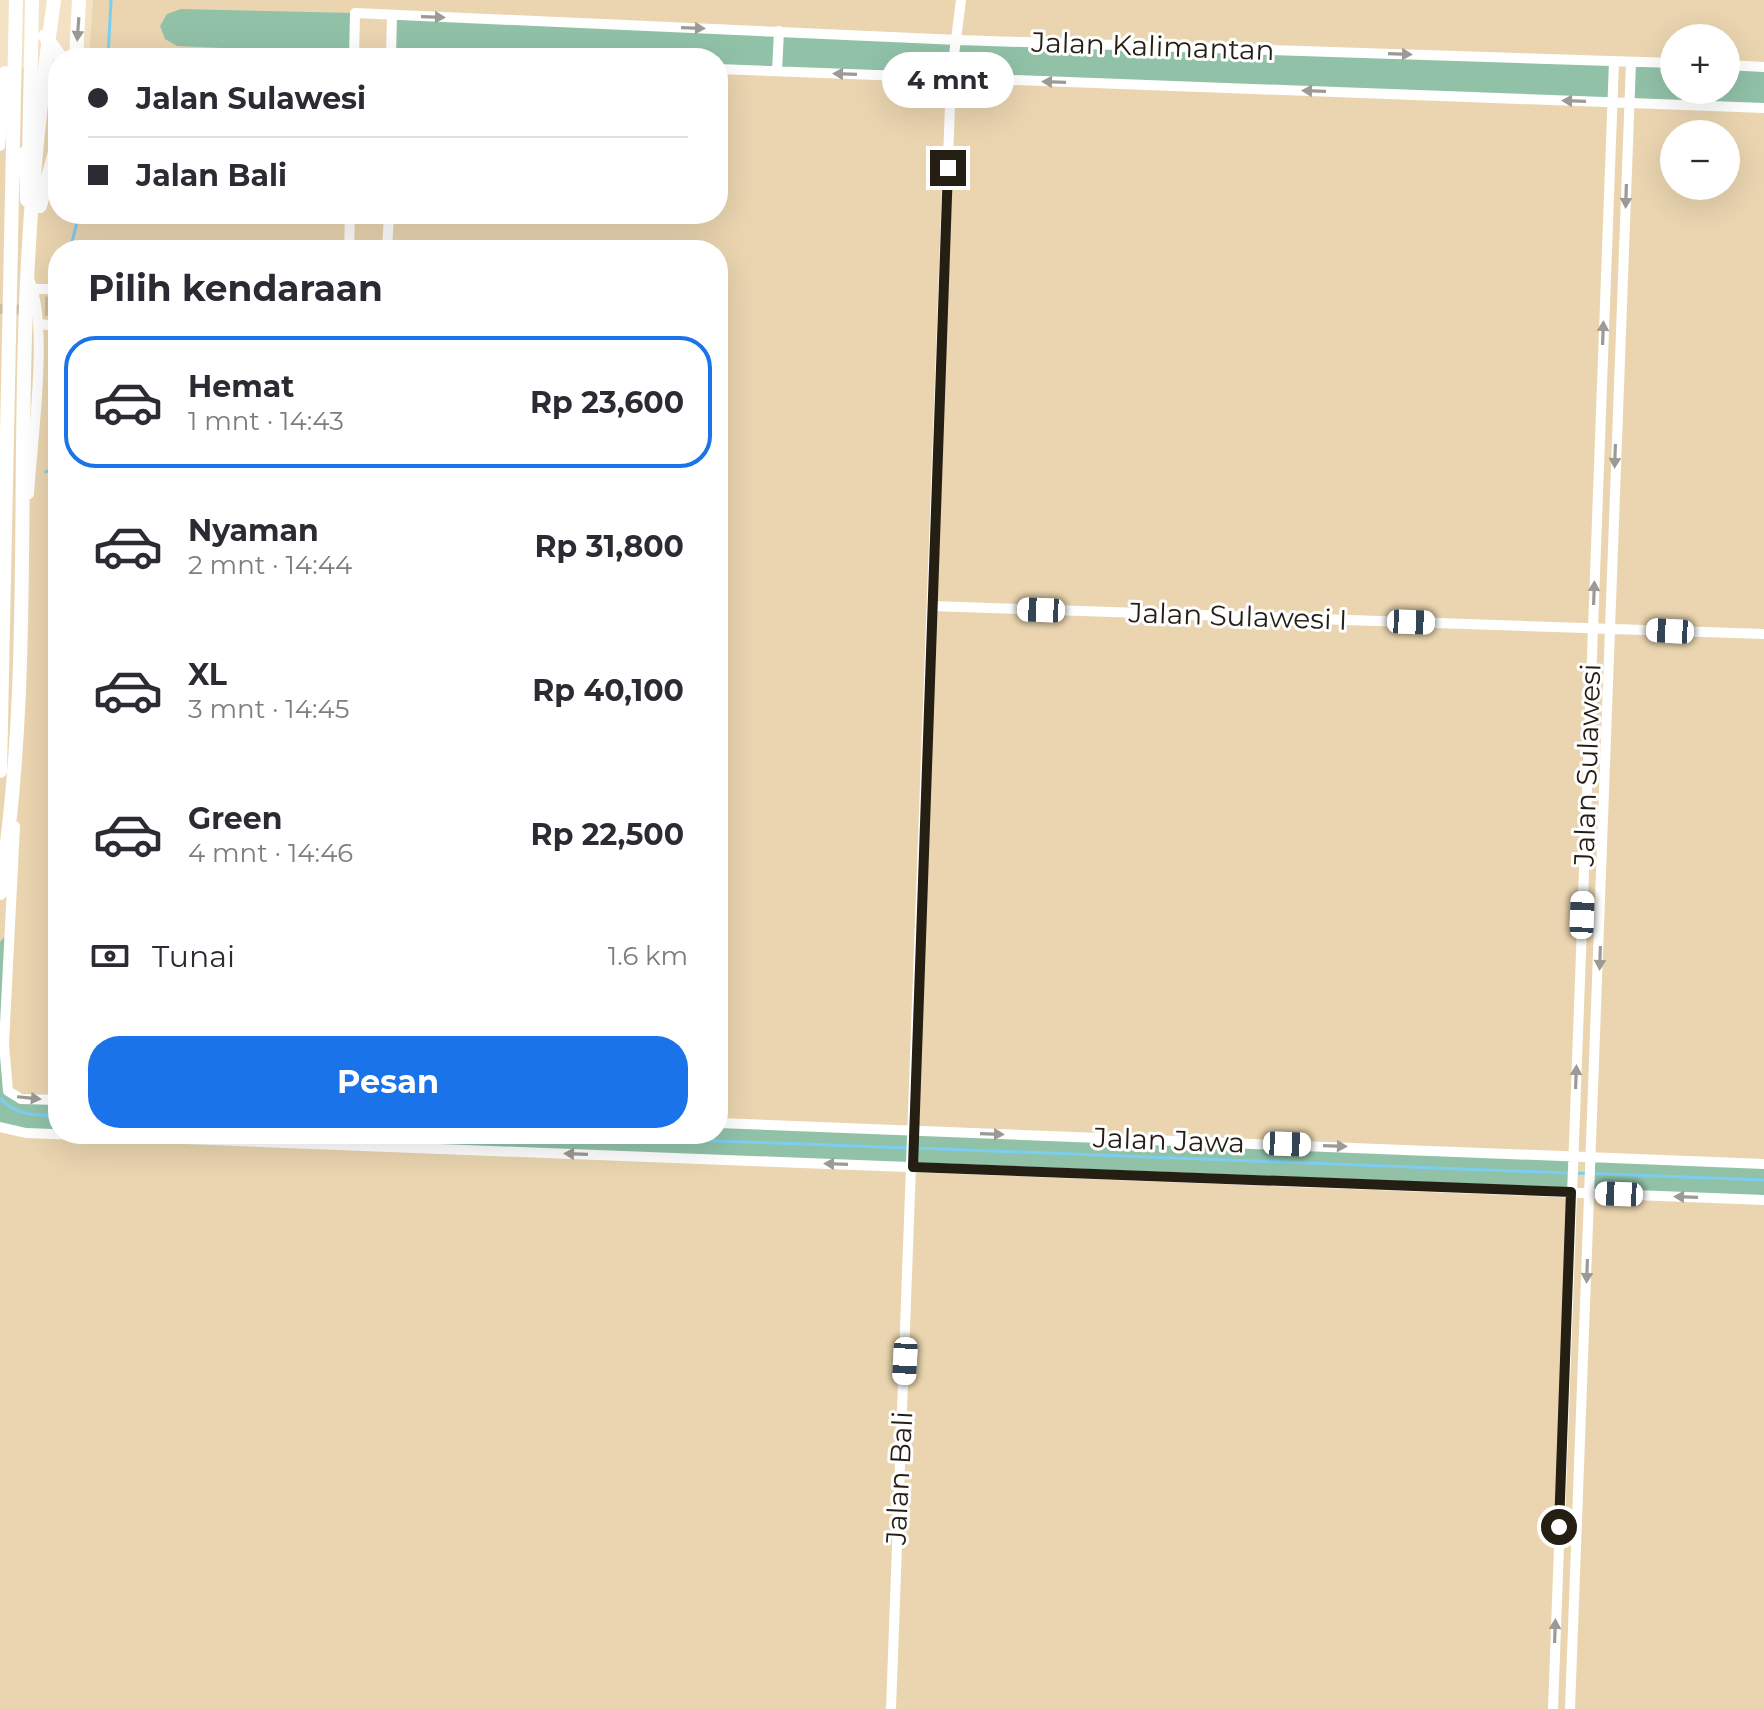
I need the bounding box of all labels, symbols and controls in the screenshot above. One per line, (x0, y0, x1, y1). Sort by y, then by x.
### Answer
one-way arrow (421, 10, 446, 23)
one-way arrow (71, 17, 84, 42)
one-way arrow (681, 21, 706, 34)
map controls (1660, 24, 1740, 200)
button: + (1660, 24, 1740, 104)
street label: Jalan Kalimantan (1030, 25, 1275, 67)
one-way arrow (1388, 48, 1413, 61)
callout: 4 mnt (882, 52, 1014, 108)
text: 4 mnt (907, 64, 989, 96)
one-way arrow (832, 67, 857, 80)
one-way arrow (1041, 75, 1066, 88)
text: Jalan Sulawesi (136, 80, 366, 117)
one-way arrow (1301, 85, 1326, 98)
one-way arrow (1561, 94, 1586, 107)
button: − (1660, 120, 1740, 200)
route end (930, 150, 966, 186)
text: Jalan Bali (136, 157, 287, 194)
one-way arrow (1619, 184, 1632, 209)
text: Pilih kendaraan (88, 266, 383, 310)
one-way arrow (1597, 320, 1610, 345)
icon: car (92, 366, 164, 438)
text: Hemat (188, 368, 294, 405)
text: Rp 23,600 (530, 384, 684, 421)
text: 1 mnt · 14:43 (188, 405, 344, 437)
one-way arrow (1609, 444, 1622, 469)
icon: car (92, 510, 164, 582)
text: Nyaman (188, 512, 319, 549)
text: Rp 31,800 (535, 528, 684, 565)
text: 2 mnt · 14:44 (188, 549, 352, 581)
one-way arrow (1587, 580, 1600, 605)
street label: Jalan Sulawesi I (1127, 595, 1348, 637)
car (1017, 597, 1065, 623)
car (1387, 609, 1435, 635)
car (1645, 618, 1695, 644)
icon: car (92, 654, 164, 726)
text: XL (188, 656, 227, 693)
street label: Jalan Sulawesi (1566, 663, 1608, 868)
text: Rp 40,100 (532, 672, 684, 709)
text: 3 mnt · 14:45 (188, 693, 349, 725)
icon: car (92, 798, 164, 870)
text: Green (188, 800, 282, 837)
text: Rp 22,500 (531, 816, 684, 853)
text: 4 mnt · 14:46 (188, 837, 353, 869)
car (1569, 891, 1595, 939)
icon: cash (88, 934, 132, 978)
text: Tunai (152, 938, 235, 975)
text: 1.6 km (608, 940, 688, 972)
one-way arrow (1593, 946, 1606, 971)
button: Pesan (88, 1036, 688, 1128)
one-way arrow (1569, 1064, 1582, 1089)
one-way arrow (17, 1092, 42, 1105)
street label: Jalan Jawa (1092, 1120, 1245, 1160)
one-way arrow (980, 1127, 1005, 1140)
car (1263, 1131, 1311, 1157)
one-way arrow (1323, 1140, 1348, 1153)
one-way arrow (563, 1148, 588, 1161)
one-way arrow (823, 1158, 848, 1171)
car (1595, 1181, 1643, 1207)
one-way arrow (1673, 1190, 1698, 1203)
one-way arrow (1580, 1259, 1593, 1284)
car (892, 1336, 918, 1386)
street label: Jalan Bali (878, 1410, 919, 1547)
route start (1541, 1509, 1577, 1545)
one-way arrow (1549, 1618, 1562, 1643)

